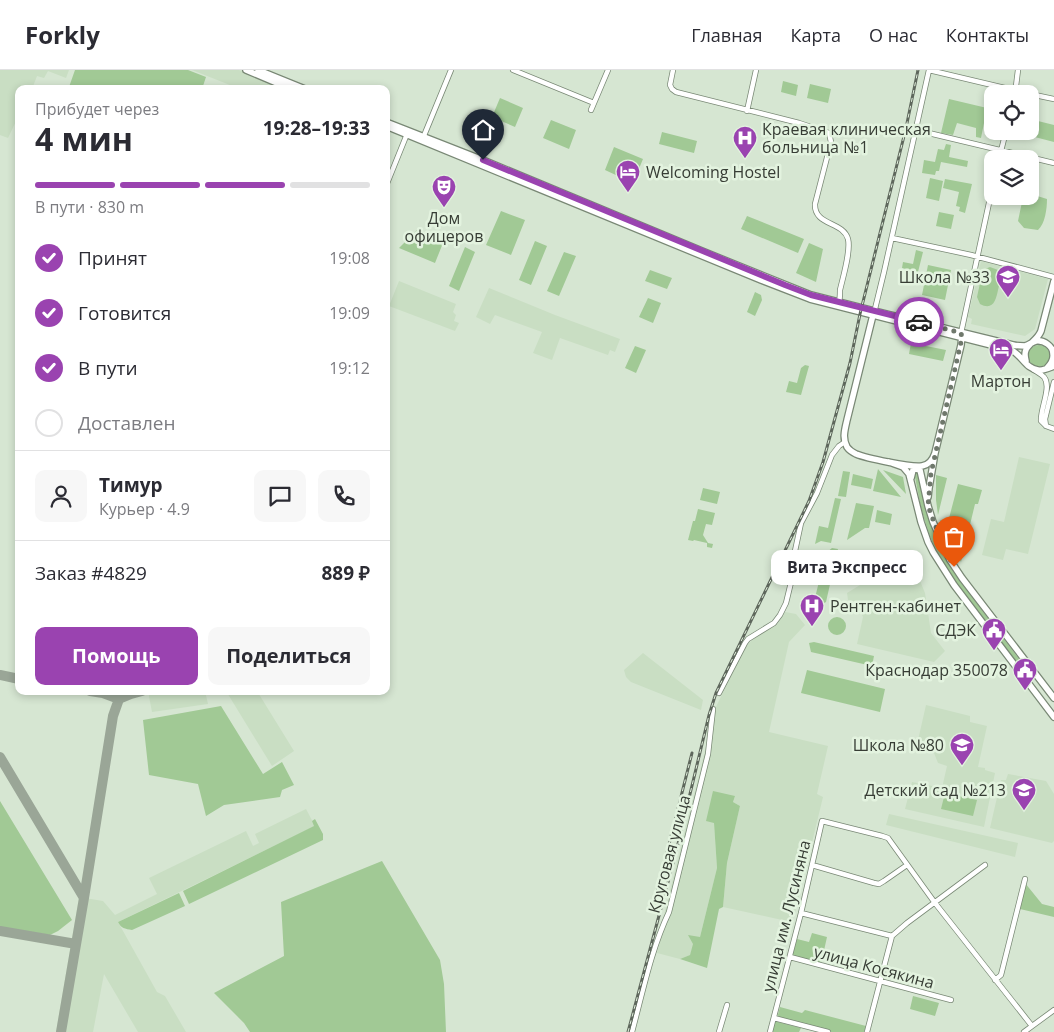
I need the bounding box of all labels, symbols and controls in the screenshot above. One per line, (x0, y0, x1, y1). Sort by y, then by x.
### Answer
text: Forkly (25, 18, 100, 51)
text: Главная (691, 23, 763, 47)
text: Карта (791, 23, 841, 47)
text: О нас (869, 23, 918, 47)
text: Контакты (946, 23, 1029, 47)
map controls (984, 85, 1039, 205)
button: locate (984, 85, 1039, 140)
text: Прибудет через (35, 98, 159, 120)
pin (462, 109, 504, 160)
text: 19:28–19:33 (263, 115, 370, 141)
icon: home (469, 116, 497, 144)
text: 4 мин (35, 117, 133, 160)
place label: Краевая клиническая больница №1 (762, 118, 931, 158)
hospital icon: Краевая клиническая больница №1 (732, 125, 758, 159)
button: layers (984, 150, 1039, 205)
hotel icon: Welcoming Hostel (615, 159, 641, 193)
place label: Welcoming Hostel (646, 161, 780, 183)
theatre icon: Дом офицеров (431, 174, 457, 208)
text: В пути · 830 m (35, 196, 144, 218)
place label: Дом офицеров (405, 207, 483, 247)
icon: check (35, 244, 63, 272)
text: Принят (78, 245, 147, 271)
text: 19:08 (329, 247, 370, 269)
school or university icon: Школа №33 (995, 264, 1021, 298)
place label: Школа №33 (899, 266, 990, 288)
courier (894, 297, 944, 347)
icon: check (35, 299, 63, 327)
text: Готовится (78, 300, 171, 326)
text: 19:09 (329, 302, 370, 324)
icon: car (905, 308, 933, 336)
hotel icon: Мартон (988, 337, 1014, 371)
icon: check (35, 354, 63, 382)
text: В пути (78, 355, 138, 381)
text: 19:12 (329, 357, 370, 379)
place label: Мартон (971, 370, 1031, 392)
text: Доставлен (78, 410, 176, 436)
button: person (35, 470, 87, 522)
button: chat (254, 470, 306, 522)
button: phone (318, 470, 370, 522)
text: Тимур (99, 472, 163, 498)
text: Курьер · 4.9 (99, 498, 190, 520)
pin (933, 516, 975, 567)
icon: bag (940, 523, 968, 551)
callout: Вита Экспресс (772, 550, 924, 584)
text: Вита Экспресс (787, 556, 907, 578)
text: Заказ #4829 (35, 560, 147, 586)
text: 889 ₽ (321, 560, 370, 586)
hospital icon: Рентген-кабинет (799, 593, 825, 627)
place label: Рентген-кабинет (830, 595, 961, 617)
public building icon: СДЭК (981, 617, 1007, 651)
place label: СДЭК (935, 619, 976, 641)
button: Помощь (35, 627, 198, 685)
button: Поделиться (208, 627, 370, 685)
public building icon: Краснодар 350078 (1012, 657, 1038, 691)
place label: Краснодар 350078 (865, 659, 1008, 681)
school or university icon: Школа №80 (949, 732, 975, 766)
place label: Школа №80 (853, 734, 944, 756)
school or university icon: Детский сад №213 (1011, 777, 1037, 811)
place label: Детский сад №213 (864, 779, 1006, 801)
street label: Круговая улица (643, 793, 695, 915)
street label: улица им. Лусиняна (756, 838, 816, 994)
street label: улица Косякина (811, 940, 937, 994)

